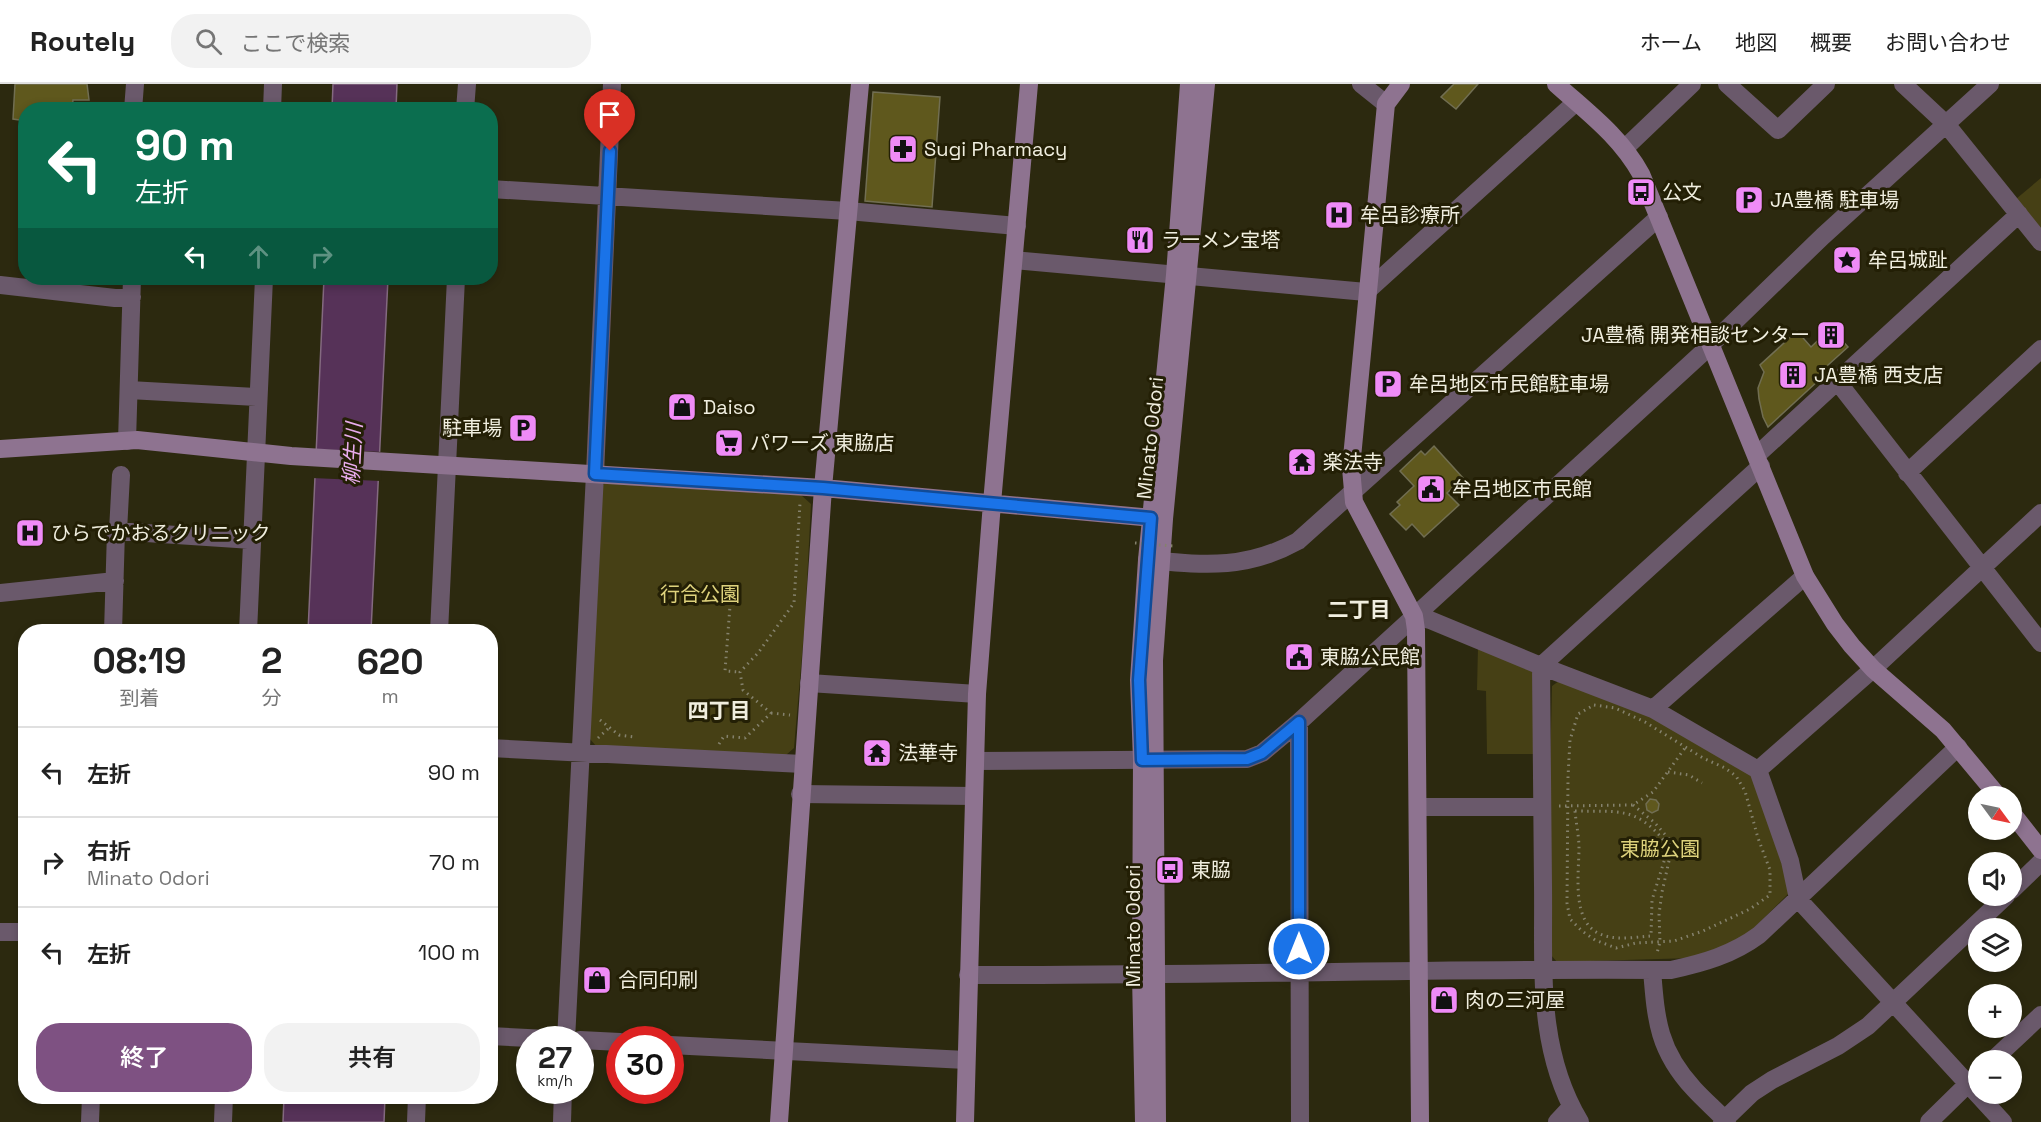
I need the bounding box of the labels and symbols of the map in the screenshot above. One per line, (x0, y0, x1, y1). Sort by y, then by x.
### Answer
pin (584, 89, 635, 151)
pharmacy icon: Sugi Pharmacy (887, 133, 919, 165)
place label: Sugi Pharmacy (924, 136, 1067, 162)
bus stop icon: 公文 (1625, 176, 1657, 208)
place label: 公文 (1662, 179, 1702, 205)
parking icon: JA豊橋 駐車場 (1733, 184, 1765, 216)
place label: JA豊橋 駐車場 (1770, 187, 1899, 213)
hospital icon: 牟呂診療所 (1323, 199, 1355, 231)
place label: 牟呂診療所 (1360, 202, 1460, 228)
restaurant icon: ラーメン宝塔 (1124, 224, 1156, 256)
place label: ラーメン宝塔 (1161, 227, 1280, 253)
place icon: 牟呂城趾 (1831, 244, 1863, 276)
place label: 牟呂城趾 (1868, 247, 1948, 273)
building icon: JA豊橋 開発相談センター (1815, 319, 1847, 351)
place label: JA豊橋 開発相談センター (1581, 322, 1810, 348)
building icon: JA豊橋 西支店 (1777, 359, 1809, 391)
place label: JA豊橋 西支店 (1814, 362, 1943, 388)
parking icon: 牟呂地区市民館駐車場 (1372, 368, 1404, 400)
place label: 牟呂地区市民館駐車場 (1409, 371, 1609, 397)
street label: Minato Odori (1131, 376, 1169, 500)
shop icon: Daiso (666, 391, 698, 423)
place label: Daiso (703, 394, 756, 420)
parking icon: 駐車場 (507, 412, 539, 444)
place label: 駐車場 (442, 415, 502, 441)
water label: 柳生川 (337, 420, 368, 486)
supermarket icon: パワーズ 東脇店 (713, 427, 745, 459)
place label: パワーズ 東脇店 (750, 430, 894, 456)
temple icon: 楽法寺 (1286, 446, 1318, 478)
place label: 楽法寺 (1323, 449, 1383, 475)
public building icon: 牟呂地区市民館 (1415, 473, 1447, 505)
place label: 牟呂地区市民館 (1452, 476, 1592, 502)
hospital icon: ひらでかおるクリニック (14, 517, 46, 549)
place label: ひらでかおるクリニック (51, 520, 270, 546)
park label: 行合公園 (660, 581, 740, 607)
district label: 二丁目 (1328, 596, 1391, 623)
public building icon: 東脇公民館 (1283, 641, 1315, 673)
place label: 東脇公民館 (1320, 644, 1420, 670)
district label: 四丁目 (688, 697, 751, 724)
temple icon: 法華寺 (861, 737, 893, 769)
place label: 法華寺 (898, 740, 958, 766)
north arrow (1968, 786, 2022, 840)
park label: 東脇公園 (1620, 836, 1700, 862)
bus stop icon: 東脇 (1154, 854, 1186, 886)
place label: 東脇 (1191, 857, 1231, 883)
street label: Minato Odori (1120, 865, 1146, 987)
position arrow (1267, 917, 1331, 981)
shop icon: 合同印刷 (581, 964, 613, 996)
place label: 合同印刷 (618, 967, 698, 993)
shop icon: 肉の三河屋 (1428, 984, 1460, 1016)
place label: 肉の三河屋 (1465, 987, 1565, 1013)
speed limit sign: 30 (606, 1026, 684, 1104)

